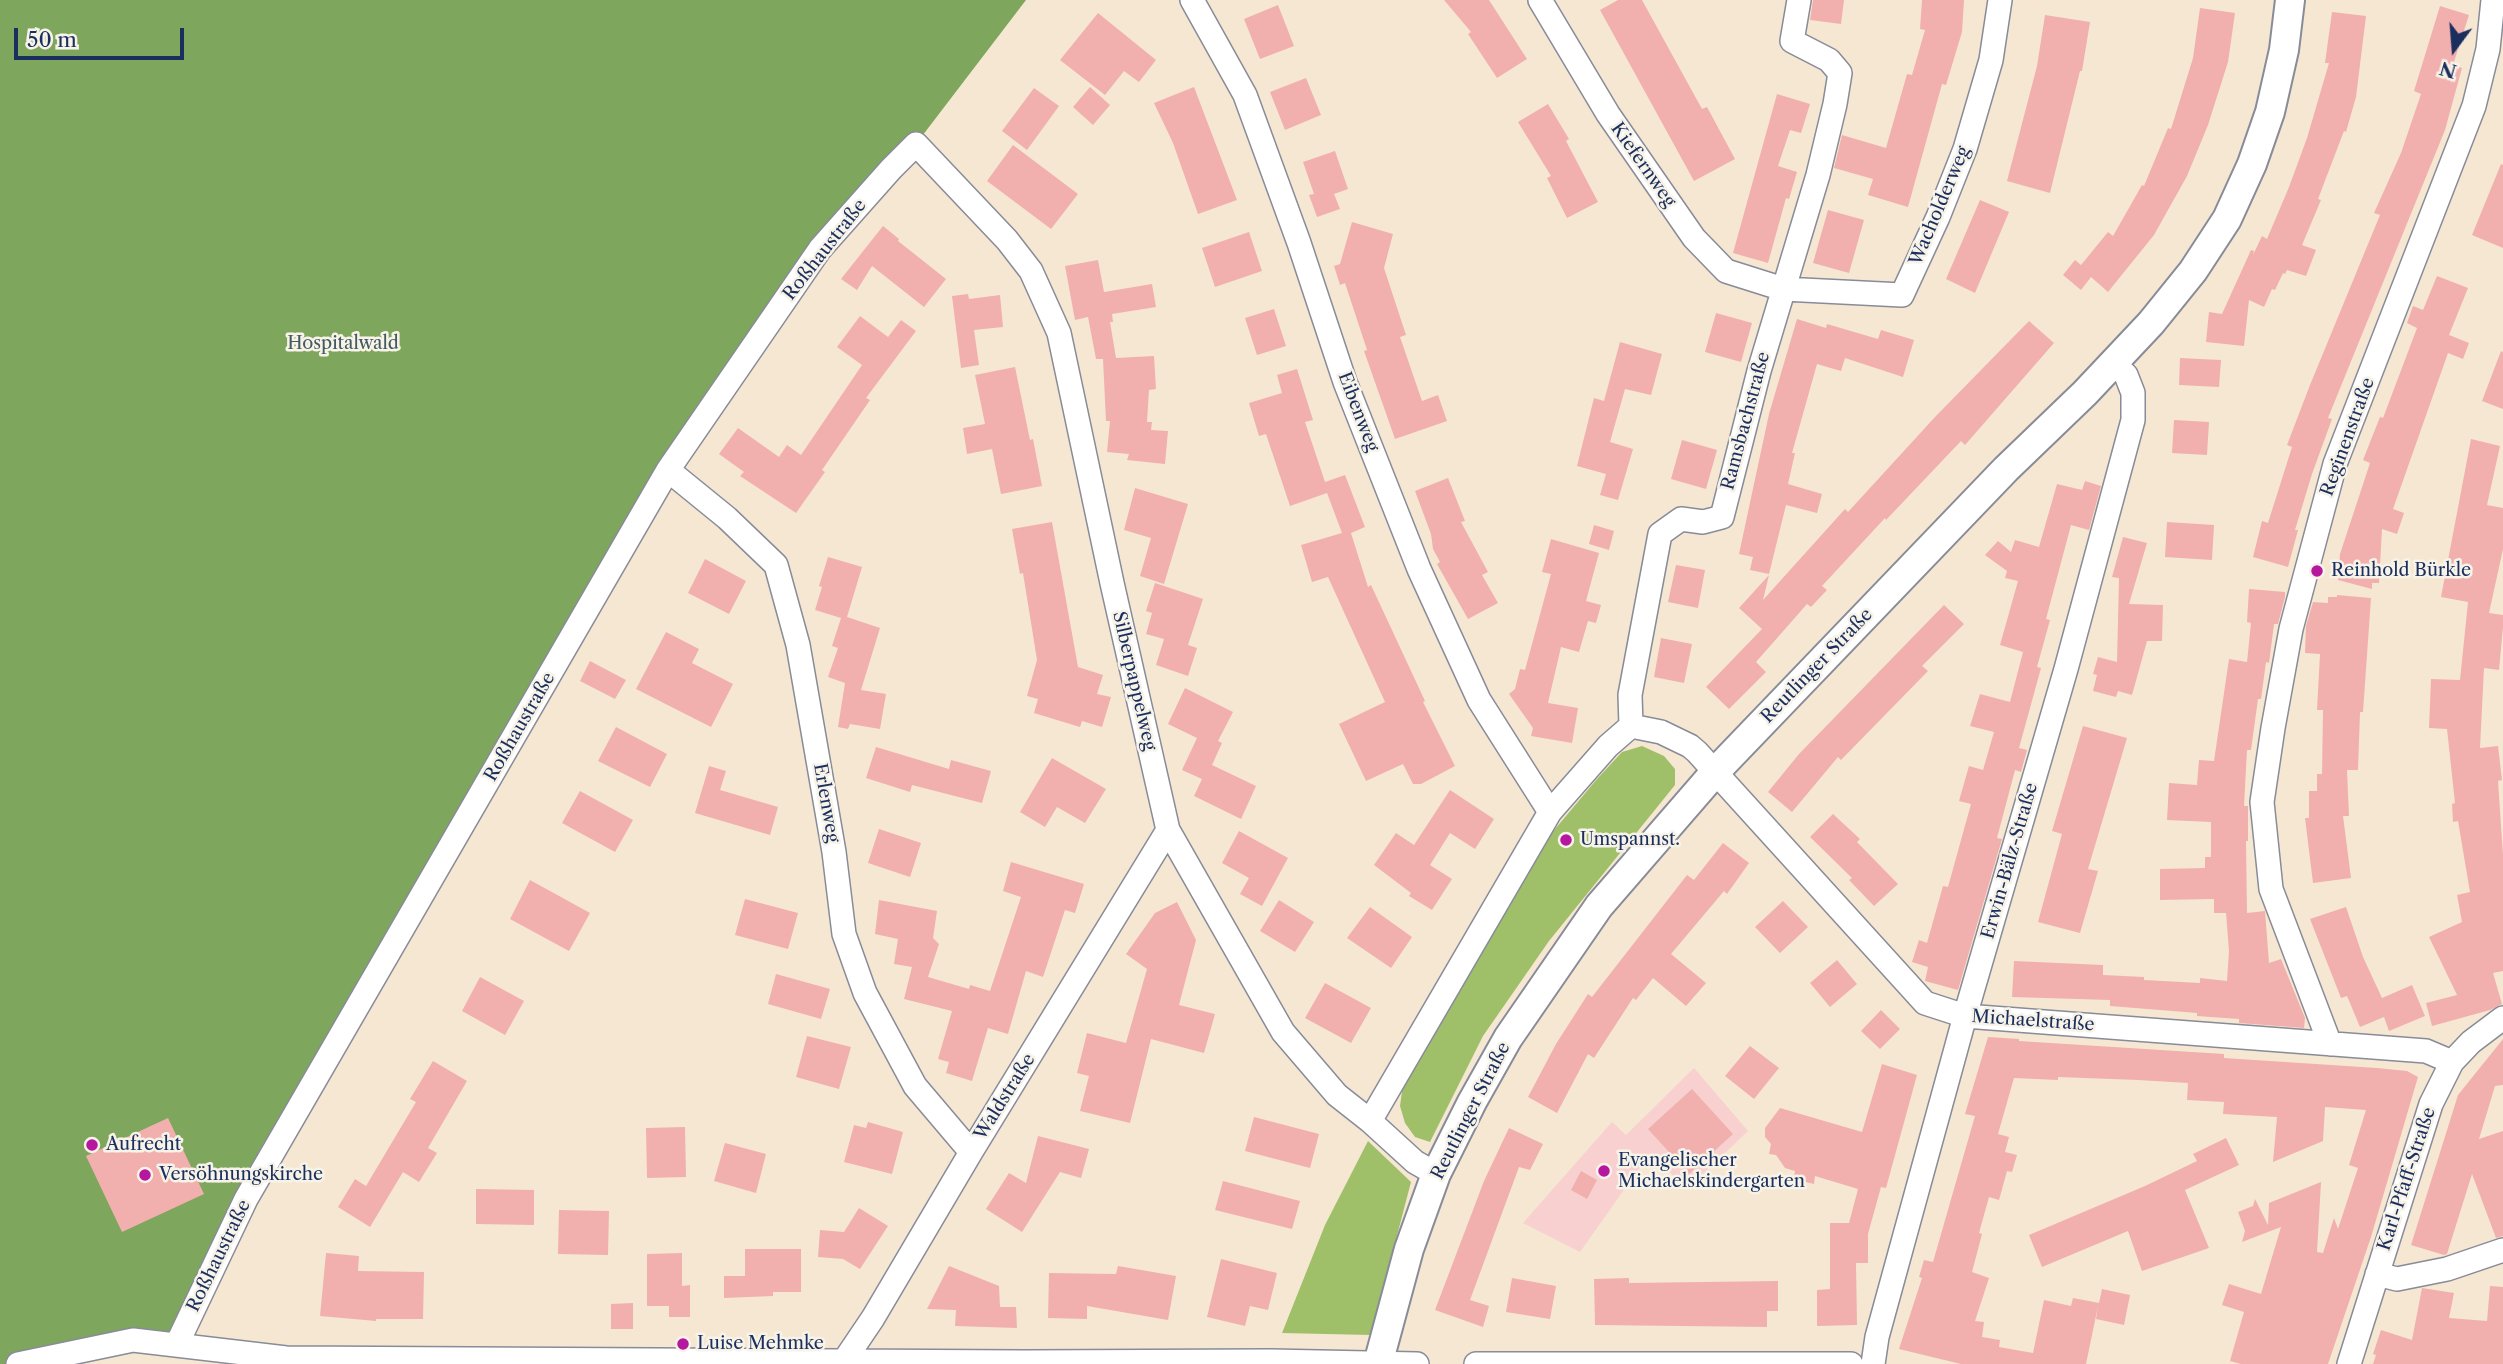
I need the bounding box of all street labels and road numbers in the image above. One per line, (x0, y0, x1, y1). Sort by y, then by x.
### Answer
street label: Kiefernweg (1606, 119, 1680, 211)
street label: Wacholderweg (1905, 143, 1975, 269)
street label: Roßhaustraße (779, 195, 871, 305)
street label: Ramsbachstraße (1717, 350, 1775, 492)
street label: Eibenweg (1333, 369, 1383, 455)
street label: Reginenstraße (2317, 375, 2379, 499)
street label: Reutlinger Straße (1757, 604, 1877, 728)
street label: Silberpappelweg (1107, 609, 1161, 753)
street label: Roßhaustraße (480, 669, 560, 785)
street label: Erlenweg (808, 762, 844, 844)
street label: Erwin-Bälz-Straße (1977, 780, 2043, 942)
street label: Michaelstraße (1971, 1006, 2095, 1036)
street label: Reutlinger Straße (1427, 1039, 1515, 1183)
street label: Waldstraße (970, 1050, 1040, 1144)
street label: Karl-Pfaff-Straße (2374, 1105, 2440, 1253)
street label: Roßhaustraße (183, 1196, 255, 1316)

